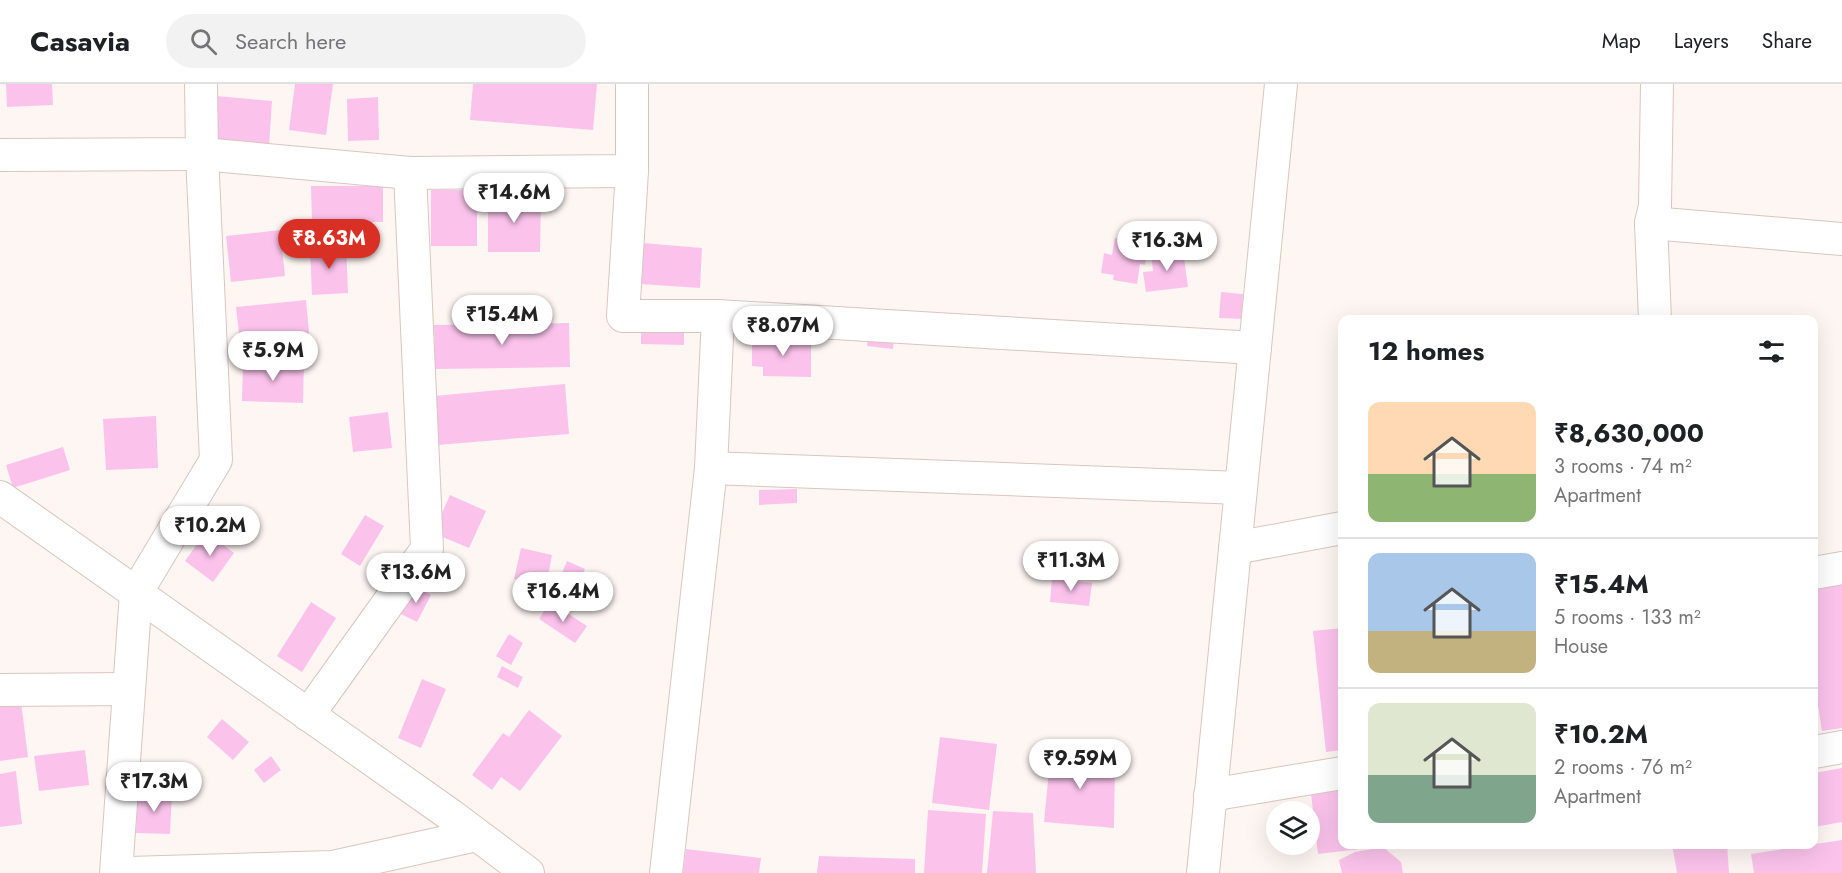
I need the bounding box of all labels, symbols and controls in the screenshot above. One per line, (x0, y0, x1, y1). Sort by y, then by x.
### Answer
search box (166, 14, 586, 68)
text: Casavia (30, 21, 130, 62)
icon: search (187, 25, 220, 58)
text: Search here (235, 25, 346, 57)
text: Map (1602, 26, 1641, 56)
text: Layers (1674, 26, 1729, 56)
text: Share (1762, 26, 1812, 56)
pin: ₹14.6M (465, 173, 563, 224)
text: ₹14.6M (477, 178, 551, 207)
pin: ₹8.63M (280, 219, 378, 270)
pin: ₹16.3M (1118, 221, 1216, 272)
text: ₹8.63M (292, 224, 366, 253)
text: ₹16.3M (1131, 226, 1203, 255)
pin: ₹15.4M (453, 295, 551, 346)
text: ₹15.4M (466, 300, 538, 329)
pin: ₹8.07M (734, 306, 832, 357)
text: ₹8.07M (746, 311, 820, 340)
pin: ₹5.9M (231, 331, 315, 382)
text: 12 homes (1368, 332, 1484, 370)
icon: filters (1755, 335, 1788, 368)
text: ₹5.9M (242, 336, 304, 365)
text: ₹8,630,000 (1554, 414, 1704, 452)
icon: home (1416, 426, 1488, 498)
text: 3 rooms · 74 m² (1554, 452, 1692, 481)
text: Apartment (1554, 481, 1641, 510)
pin: ₹10.2M (161, 506, 259, 557)
text: ₹10.2M (174, 511, 246, 540)
pin: ₹11.3M (1022, 541, 1120, 592)
text: ₹11.3M (1037, 546, 1105, 575)
pin: ₹13.6M (367, 553, 465, 604)
text: ₹13.6M (380, 558, 452, 587)
text: ₹15.4M (1554, 565, 1649, 603)
pin: ₹16.4M (514, 572, 612, 623)
text: ₹16.4M (526, 577, 600, 606)
icon: home (1416, 577, 1488, 649)
text: 5 rooms · 133 m² (1554, 603, 1701, 632)
text: House (1554, 632, 1608, 661)
text: ₹10.2M (1554, 715, 1648, 753)
icon: home (1416, 727, 1488, 799)
pin: ₹9.59M (1031, 739, 1129, 790)
text: ₹9.59M (1043, 744, 1117, 773)
text: 2 rooms · 76 m² (1554, 753, 1692, 782)
pin: ₹17.3M (105, 762, 203, 813)
text: ₹17.3M (120, 767, 188, 796)
text: Apartment (1554, 782, 1641, 811)
map controls (1266, 801, 1320, 855)
button: layers (1266, 801, 1320, 855)

